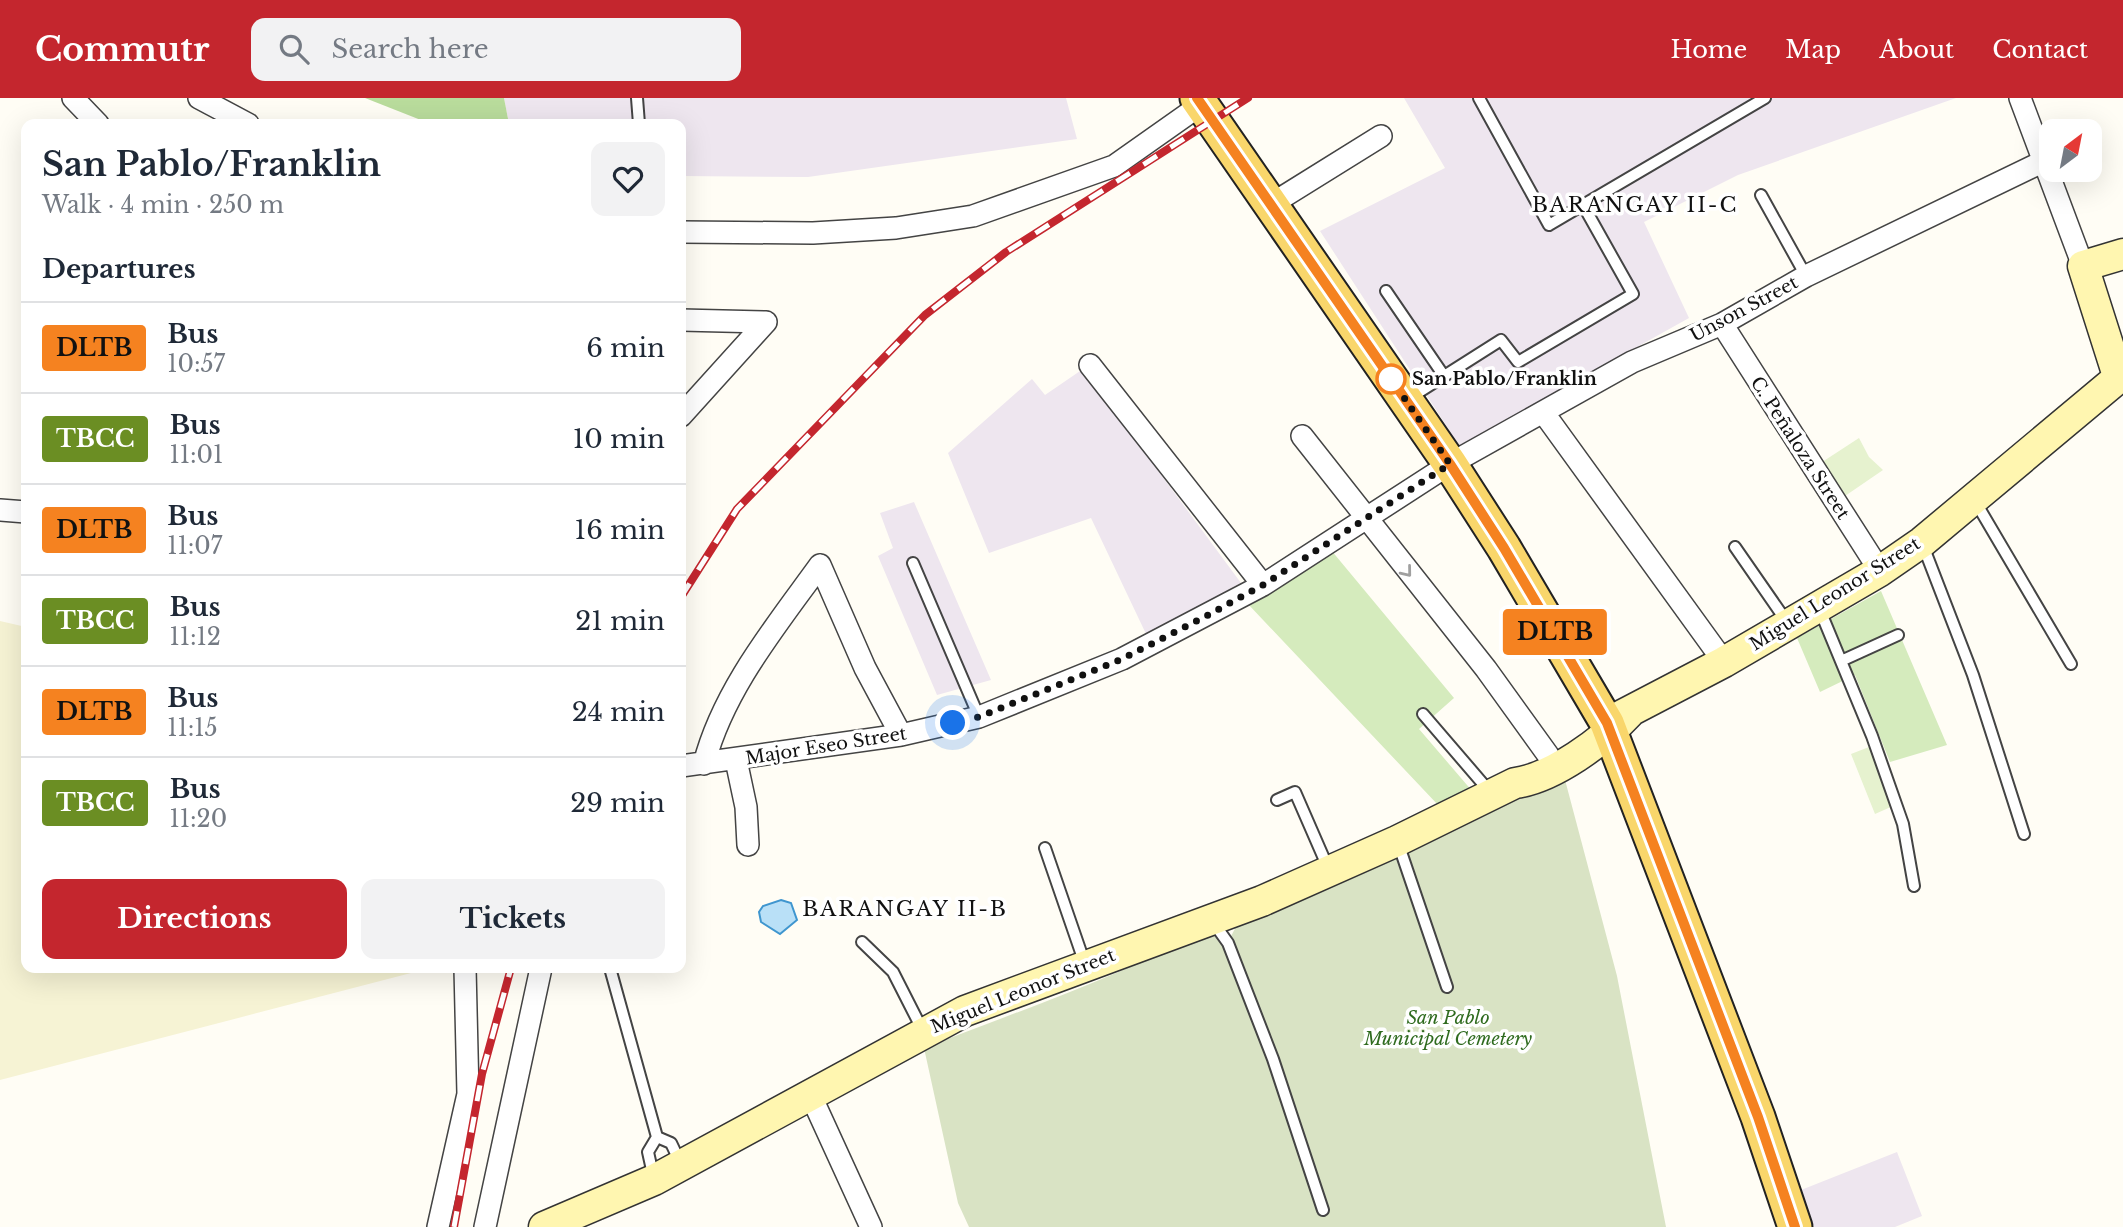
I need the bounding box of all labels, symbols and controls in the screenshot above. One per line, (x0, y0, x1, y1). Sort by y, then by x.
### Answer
search box (251, 18, 741, 81)
text: Commutr (35, 29, 209, 70)
icon: search (275, 30, 313, 68)
text: Search here (331, 33, 489, 65)
text: Home (1671, 35, 1747, 64)
text: Map (1785, 35, 1841, 64)
text: About (1879, 35, 1954, 64)
text: Contact (1992, 35, 2088, 64)
north arrow (2039, 119, 2102, 182)
map controls (2039, 119, 2102, 182)
button: heart (591, 142, 665, 216)
text: San Pablo/Franklin (42, 144, 381, 185)
text: Walk · 4 min · 250 m (42, 191, 284, 219)
district label: BARANGAY II-C (1532, 192, 1738, 218)
text: Departures (42, 253, 196, 285)
street label: Unson Street (1686, 271, 1802, 347)
text: Bus (167, 318, 218, 350)
text: 6 min (586, 332, 665, 364)
text: DLTB (56, 333, 132, 362)
text: 10:57 (167, 350, 225, 378)
marker: San Pablo/Franklin (1376, 364, 1406, 394)
place label: San Pablo/Franklin (1412, 368, 1597, 390)
street label: C. Peñaloza Street (1746, 373, 1854, 524)
text: Bus (169, 409, 221, 441)
text: 10 min (573, 423, 665, 455)
text: TBCC (56, 424, 134, 453)
text: 11:01 (169, 441, 223, 469)
text: Bus (167, 500, 218, 532)
text: 16 min (575, 514, 665, 546)
text: DLTB (56, 515, 132, 544)
text: 11:07 (167, 532, 222, 560)
street label: Miguel Leonor Street (1746, 532, 1924, 655)
one-way arrow (1399, 565, 1412, 577)
text: Bus (169, 591, 221, 623)
text: 21 min (575, 605, 665, 637)
text: TBCC (56, 606, 134, 635)
line badge: DLTB (1506, 609, 1604, 655)
text: DLTB (1517, 617, 1593, 646)
text: 11:12 (169, 623, 221, 651)
text: Bus (167, 682, 218, 714)
text: 24 min (572, 696, 665, 728)
text: DLTB (56, 697, 132, 726)
your location (935, 705, 970, 740)
text: 11:15 (167, 714, 218, 742)
street label: Major Eseo Street (744, 722, 908, 770)
text: Bus (169, 773, 221, 805)
text: 29 min (570, 787, 665, 819)
text: TBCC (56, 788, 134, 817)
text: 11:20 (169, 805, 227, 833)
button: Directions (42, 879, 347, 959)
button: Tickets (361, 879, 665, 959)
district label: BARANGAY II-B (802, 896, 1008, 922)
street label: Miguel Leonor Street (928, 944, 1118, 1038)
park label: San Pablo Municipal Cemetery (1363, 1007, 1533, 1050)

